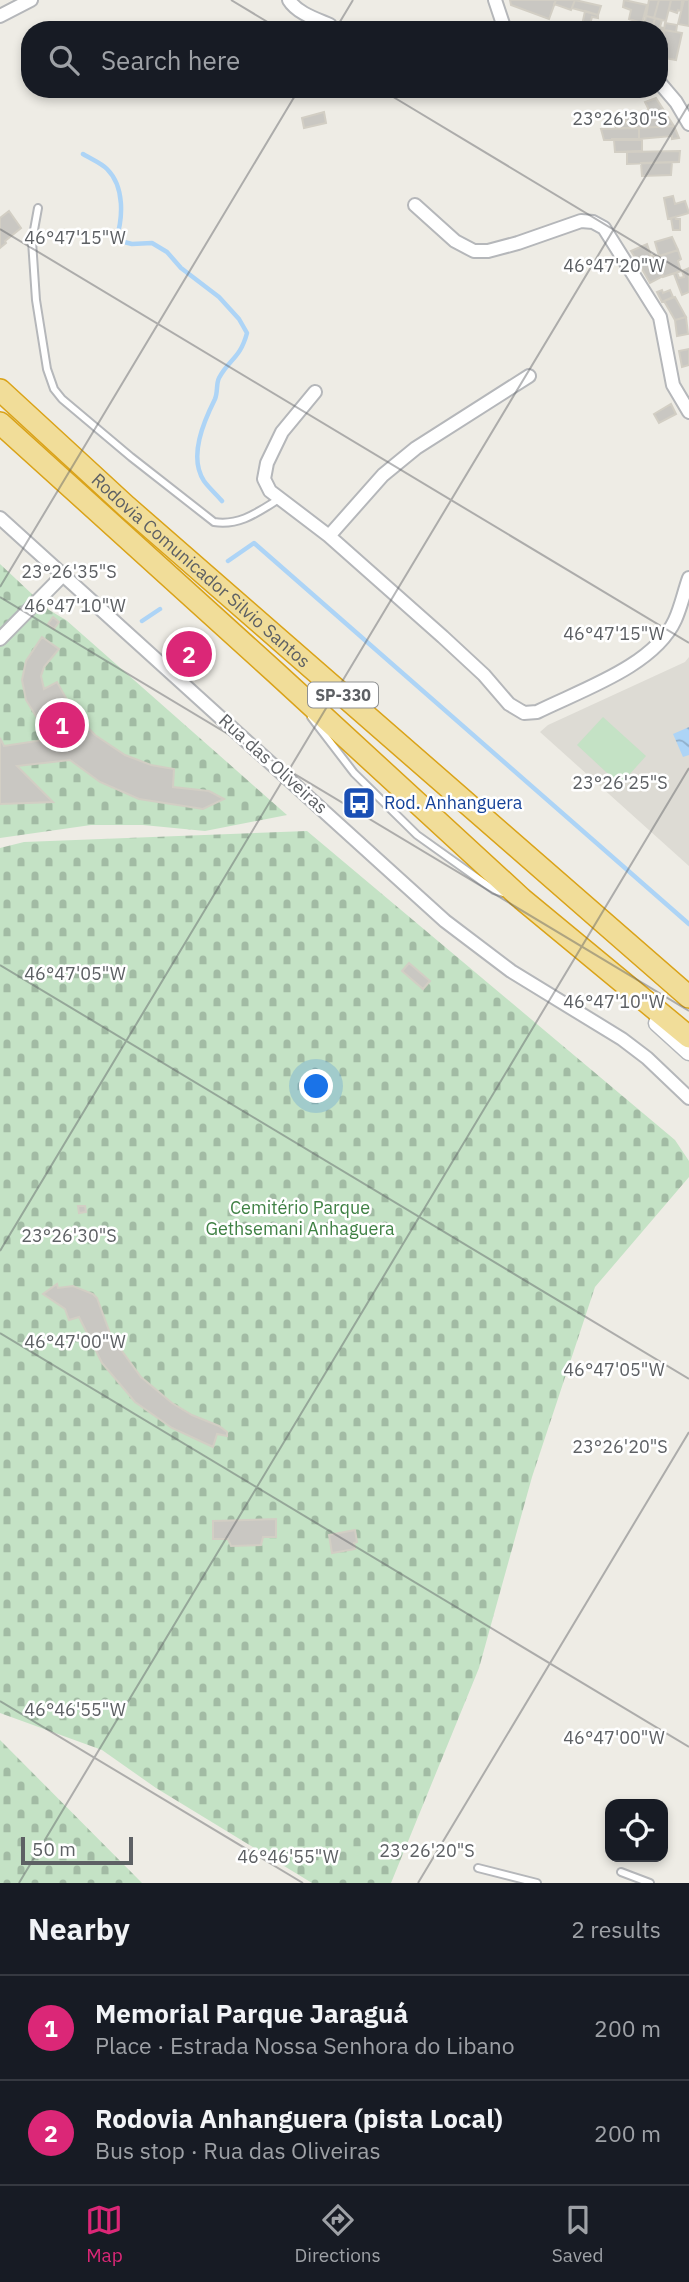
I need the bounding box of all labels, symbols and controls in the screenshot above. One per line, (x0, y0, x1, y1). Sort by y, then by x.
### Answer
search box (21, 21, 668, 98)
icon: search (45, 41, 83, 79)
text: Search here (101, 43, 240, 77)
text: 23°26'30"S (572, 107, 668, 130)
text: 46°47'15"W (24, 226, 126, 249)
text: 46°47'20"W (563, 254, 665, 277)
street label: Rodovia Comunicador Silvio Santos (87, 468, 315, 672)
text: 23°26'35"S (21, 560, 117, 583)
text: 46°47'10"W (24, 594, 126, 617)
text: 46°47'15"W (563, 622, 665, 645)
pin: 2 (166, 628, 212, 680)
road number: SP-330 (308, 682, 378, 708)
pin: 1 (39, 699, 85, 751)
street label: Rua das Oliveiras (214, 709, 333, 819)
text: 23°26'25"S (572, 771, 668, 794)
bus stop icon: Rod. Anhanguera (340, 784, 378, 822)
place label: Rod. Anhanguera (384, 791, 523, 814)
text: 46°47'05"W (24, 962, 126, 985)
text: 46°47'10"W (563, 990, 665, 1013)
your location (299, 1069, 333, 1103)
park label: Cemitério Parque Gethsemani Anhaguera (205, 1196, 395, 1240)
text: 23°26'30"S (21, 1224, 117, 1247)
text: 46°47'00"W (24, 1330, 126, 1353)
text: 46°47'05"W (563, 1358, 665, 1381)
text: 23°26'20"S (572, 1435, 668, 1458)
text: 46°46'55"W (24, 1698, 126, 1721)
text: 46°47'00"W (563, 1726, 665, 1749)
map controls (605, 1799, 668, 1862)
button: locate (605, 1799, 668, 1862)
scale bar (21, 1834, 133, 1866)
text: 50 m (32, 1837, 76, 1861)
text: 23°26'20"S (379, 1839, 475, 1862)
text: 46°46'55"W (237, 1845, 339, 1868)
text: Nearby (28, 1909, 130, 1948)
text: 2 results (571, 1914, 661, 1944)
text: Memorial Parque Jaraguá (95, 1996, 408, 2030)
text: 1 (44, 2013, 58, 2043)
text: 200 m (594, 2013, 661, 2043)
text: Place · Estrada Nossa Senhora do Libano (95, 2030, 515, 2060)
text: Rodovia Anhanguera (pista Local) (95, 2101, 503, 2135)
text: 2 (44, 2118, 58, 2148)
text: 200 m (594, 2118, 661, 2148)
text: Bus stop · Rua das Oliveiras (95, 2135, 381, 2165)
tab: Map (85, 2201, 123, 2267)
tab: Directions (294, 2201, 381, 2267)
tab: Saved (552, 2201, 604, 2267)

